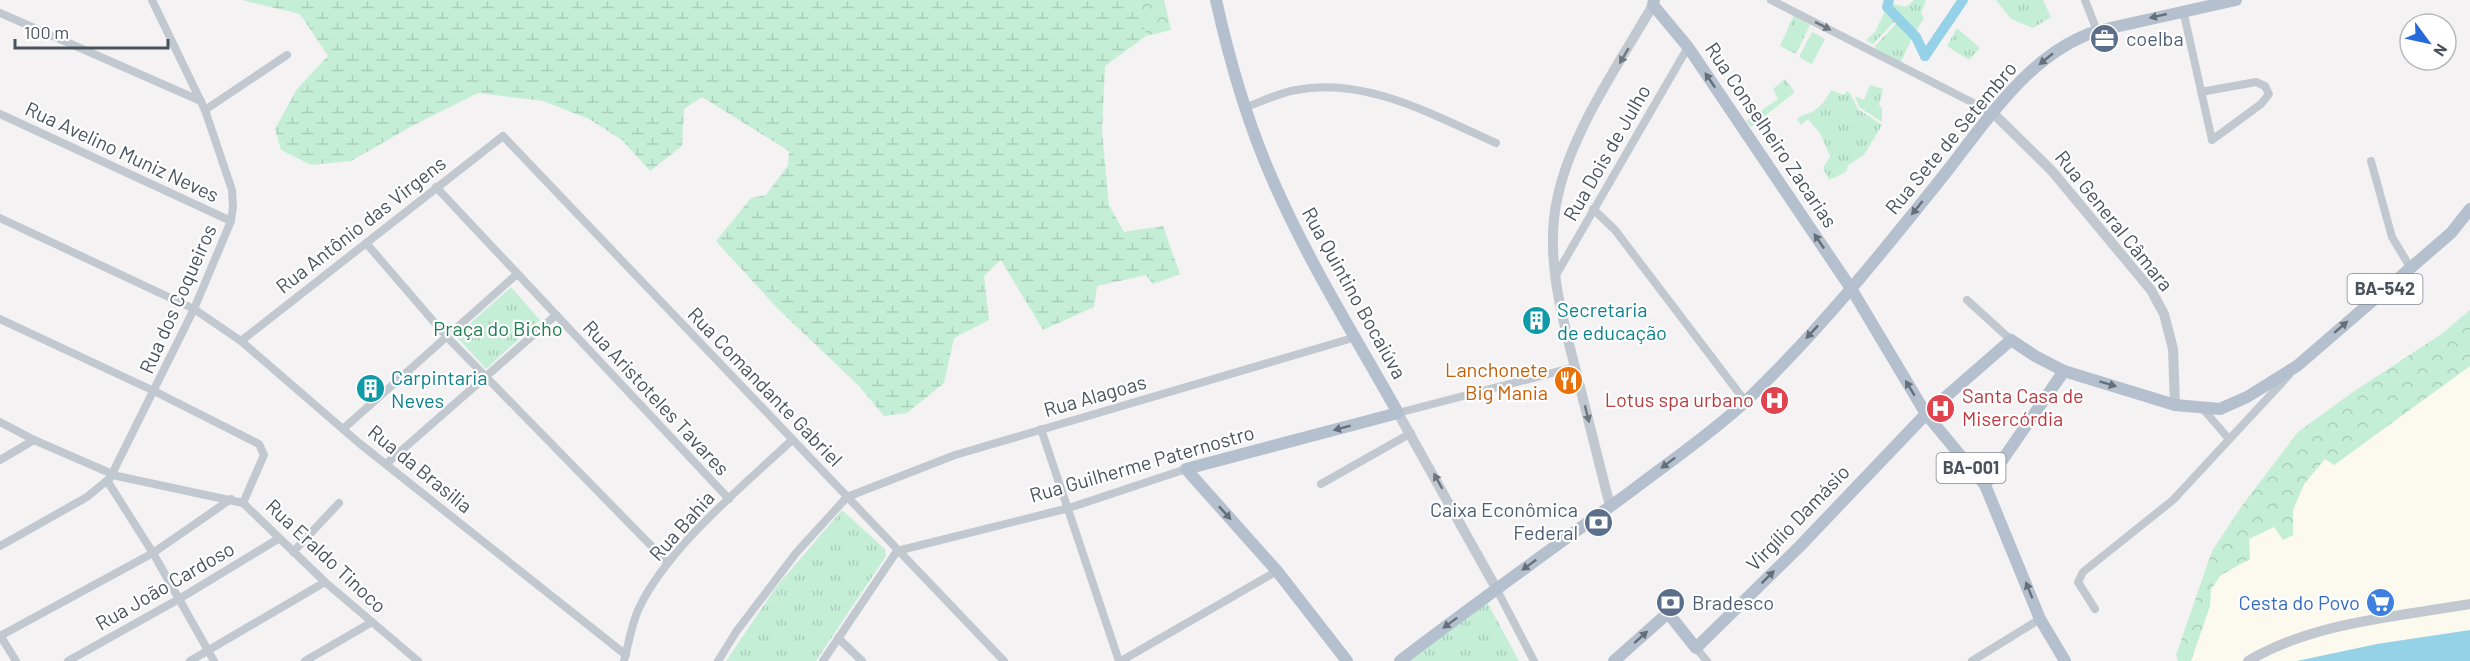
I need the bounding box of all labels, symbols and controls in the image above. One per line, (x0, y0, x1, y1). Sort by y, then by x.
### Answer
scale bar (15, 12, 168, 50)
one-way arrow (2149, 12, 2167, 22)
north arrow (2398, 12, 2458, 72)
text: 100 m (24, 21, 69, 43)
one-way arrow (1815, 22, 1832, 31)
office icon: coelba (2089, 23, 2121, 55)
place label: coelba (2126, 26, 2184, 50)
street label: Rua Conselheiro Zacarias (1701, 37, 1843, 232)
text: N (2430, 41, 2452, 60)
one-way arrow (1618, 48, 1629, 64)
one-way arrow (2039, 52, 2054, 64)
street label: Rua Sete de Setembro (1879, 56, 2021, 219)
one-way arrow (1705, 72, 1716, 88)
street label: Rua Dois de Julho (1557, 80, 1655, 225)
street label: Rua Avelino Muniz Neves (22, 96, 223, 207)
street label: Rua General Câmara (2051, 145, 2179, 295)
street label: Rua Antônio das Virgens (271, 150, 450, 298)
one-way arrow (1911, 200, 1924, 216)
street label: Rua Quintino Bocaiúva (1298, 202, 1412, 383)
street label: Rua dos Coqueiros (133, 220, 221, 377)
one-way arrow (1814, 233, 1825, 250)
road number: BA-542 (2348, 274, 2422, 304)
place label: Secretaria de educação (1557, 297, 1667, 344)
street label: Rua Comandante Gabriel (683, 302, 848, 471)
building icon: Secretaria de educação (1520, 305, 1552, 337)
street label: Rua Aristoteles Tavares (579, 315, 735, 480)
park label: Praça do Bicho (433, 316, 563, 340)
one-way arrow (2333, 321, 2348, 334)
one-way arrow (1805, 325, 1819, 340)
place label: Lanchonete Big Mania (1445, 357, 1548, 404)
place label: Carpintaria Neves (391, 365, 488, 412)
restaurant icon: Lanchonete Big Mania (1553, 365, 1585, 397)
street label: Rua Alagoas (1041, 369, 1149, 421)
building icon: Carpintaria Neves (354, 373, 386, 405)
one-way arrow (1905, 379, 1915, 396)
one-way arrow (2099, 380, 2117, 390)
place label: Santa Casa de Misercórdia (1962, 383, 2084, 430)
hospital icon: Lotus spa urbano (1759, 384, 1791, 416)
place label: Lotus spa urbano (1605, 387, 1754, 411)
hospital icon: Santa Casa de Misercórdia (1925, 392, 1957, 424)
one-way arrow (1582, 405, 1592, 423)
street label: Rua da Brasilia (364, 419, 478, 518)
street label: Rua Guilherme Paternostro (1026, 419, 1257, 507)
one-way arrow (1332, 424, 1350, 433)
road number: BA-001 (1936, 453, 2006, 483)
one-way arrow (1661, 457, 1677, 469)
street label: Virgílio Damásio (1741, 459, 1854, 575)
one-way arrow (1433, 473, 1443, 490)
street label: Rua Bahia (644, 485, 719, 565)
street label: Rua Eraldo Tinoco (261, 493, 392, 617)
place label: Caixa Econômica Federal (1430, 497, 1578, 544)
one-way arrow (1218, 505, 1231, 520)
bank icon: Caixa Econômica Federal (1583, 506, 1615, 538)
street label: Rua João Cardoso (91, 536, 238, 635)
one-way arrow (1521, 559, 1537, 571)
one-way arrow (1760, 571, 1774, 585)
one-way arrow (2024, 581, 2034, 599)
bank icon: Bradesco (1655, 587, 1687, 619)
supermarket icon: Cesta do Povo (2365, 587, 2397, 619)
place label: Bradesco (1692, 590, 1774, 614)
place label: Cesta do Povo (2238, 590, 2360, 614)
one-way arrow (1442, 617, 1458, 629)
one-way arrow (1633, 631, 1648, 644)

